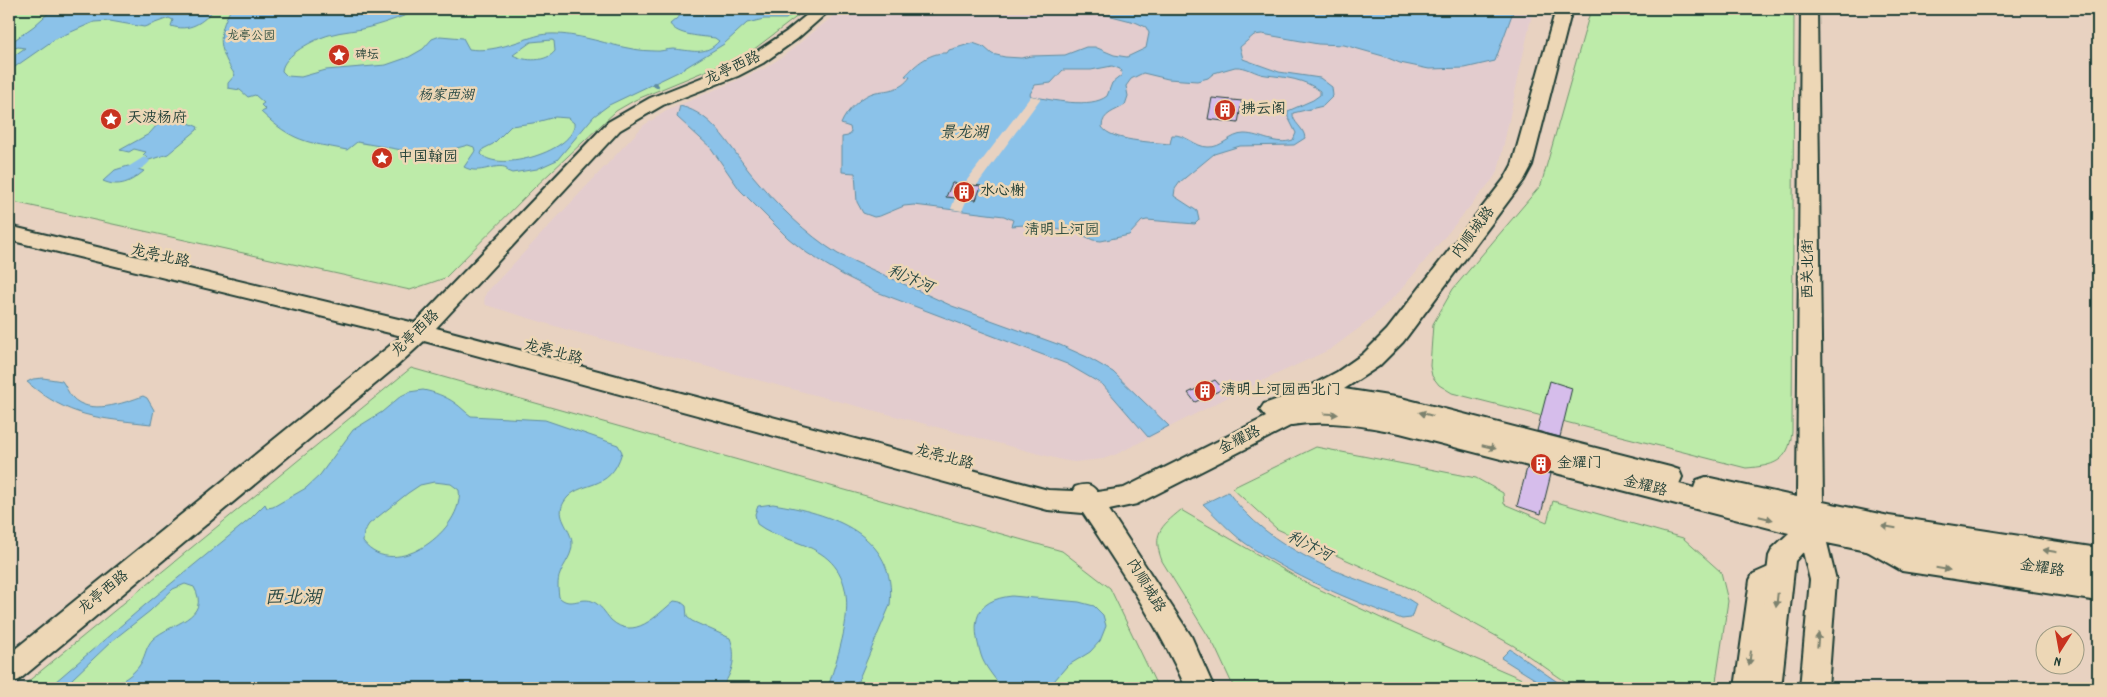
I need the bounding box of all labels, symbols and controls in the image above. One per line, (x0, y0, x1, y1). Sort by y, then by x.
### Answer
park label: 龙亭公园 (227, 28, 275, 45)
place icon: 碑坛 (327, 43, 351, 67)
street label: 龙亭西路 (701, 46, 765, 92)
place label: 碑坛 (355, 47, 379, 64)
water label: 杨家西湖 (418, 86, 476, 106)
building icon: 拂云阁 (1213, 98, 1237, 122)
place label: 拂云阁 (1241, 99, 1286, 121)
place icon: 天波杨府 (99, 107, 123, 131)
place label: 天波杨府 (127, 108, 187, 130)
water label: 景龙湖 (940, 122, 990, 145)
place icon: 中国翰园 (370, 146, 394, 170)
place label: 中国翰园 (398, 147, 458, 169)
building icon: 水心榭 (952, 180, 976, 204)
place label: 水心榭 (980, 181, 1025, 203)
street label: 内顺城路 (1447, 202, 1501, 264)
park label: 清明上河园 (1024, 220, 1100, 242)
street label: 西关北街 (1798, 239, 1820, 299)
street label: 龙亭北路 (128, 240, 192, 274)
water label: 利汴河 (883, 260, 939, 301)
street label: 龙亭西路 (387, 305, 445, 363)
street label: 龙亭北路 (521, 335, 585, 371)
building icon: 清明上河园西北门 (1193, 379, 1217, 403)
place label: 清明上河园西北门 (1221, 380, 1341, 402)
one-way arrow (1418, 410, 1433, 418)
one-way arrow (1323, 411, 1339, 419)
street label: 金耀路 (1215, 421, 1265, 461)
street label: 龙亭北路 (912, 440, 976, 476)
one-way arrow (1482, 444, 1497, 452)
building icon: 金耀门 (1529, 452, 1553, 476)
place label: 金耀门 (1557, 453, 1602, 475)
street label: 金耀路 (1620, 471, 1670, 503)
one-way arrow (1758, 514, 1773, 522)
one-way arrow (1881, 523, 1897, 531)
water label: 利汴河 (1282, 526, 1338, 570)
one-way arrow (2042, 547, 2058, 555)
street label: 内顺城路 (1120, 555, 1170, 617)
street label: 金耀路 (2018, 555, 2066, 583)
one-way arrow (1935, 565, 1951, 573)
street label: 龙亭西路 (74, 566, 134, 620)
water label: 西北湖 (264, 586, 323, 613)
one-way arrow (1773, 592, 1781, 608)
north arrow (2034, 624, 2084, 674)
one-way arrow (1815, 631, 1823, 647)
text: N (2053, 650, 2063, 671)
one-way arrow (1745, 651, 1753, 667)

